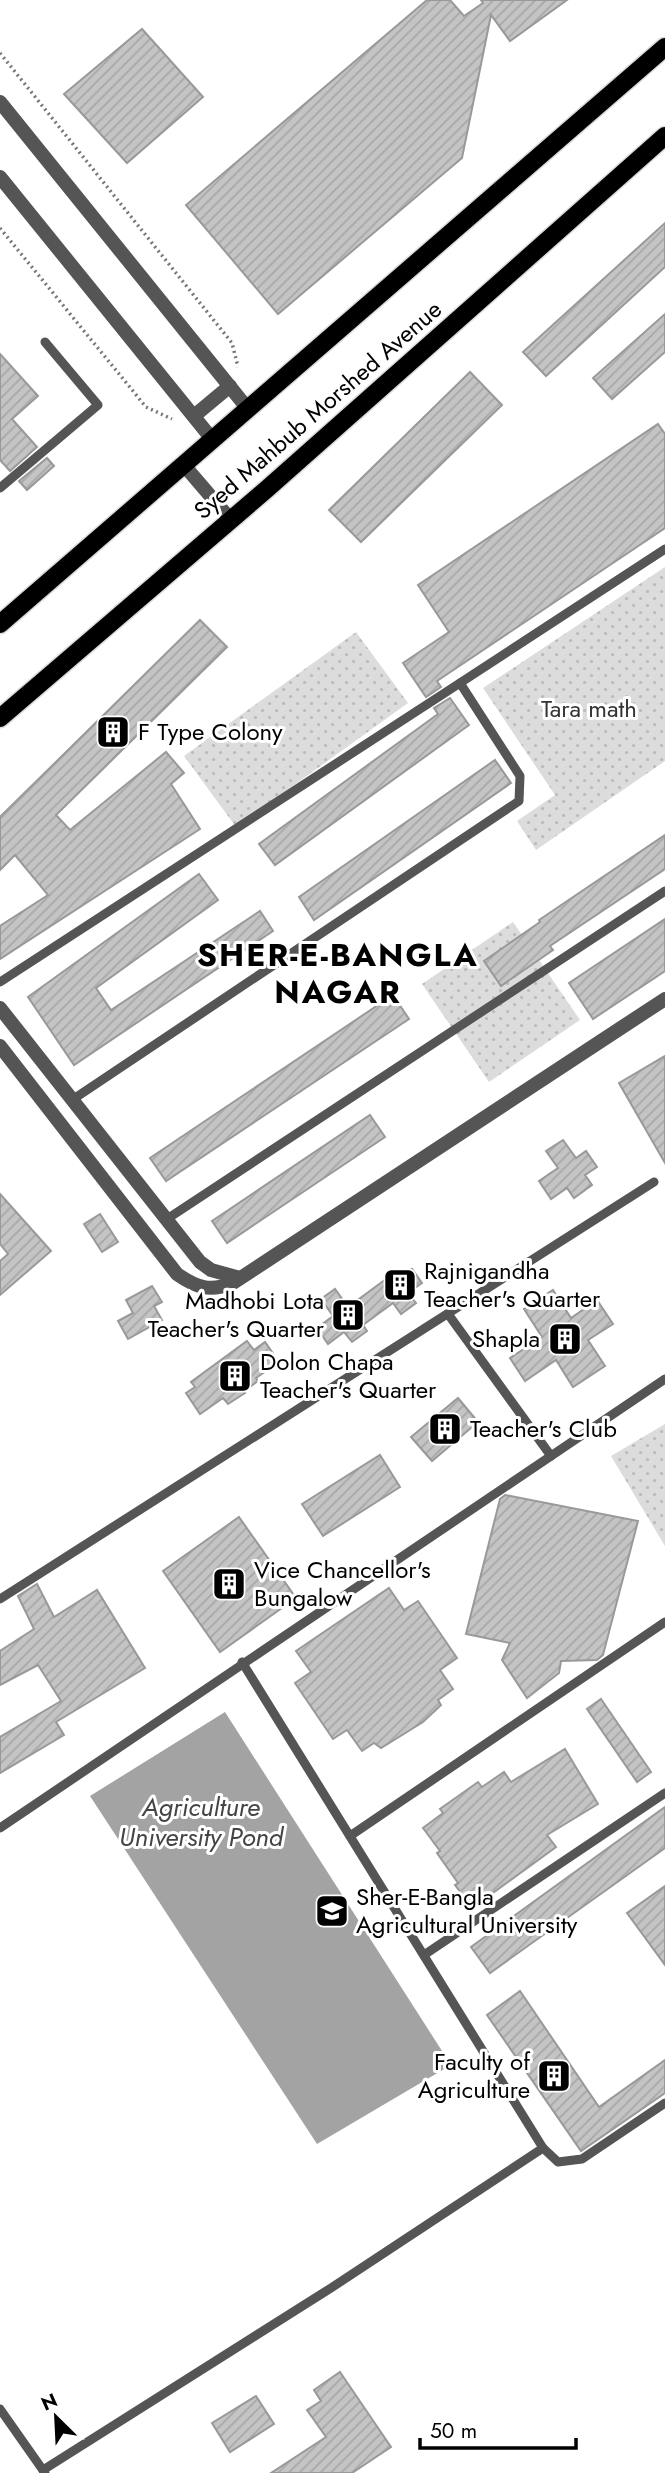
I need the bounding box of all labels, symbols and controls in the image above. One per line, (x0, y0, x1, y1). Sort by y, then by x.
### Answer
street label: Syed Mahbub Morshed Avenue (186, 292, 449, 527)
park label: Tara math (541, 691, 637, 726)
building icon: F Type Colony (94, 713, 132, 751)
place label: F Type Colony (138, 714, 283, 749)
district label: SHER-E-BANGLA NAGAR (197, 932, 479, 1015)
place label: Rajnigandha Teacher's Quarter (424, 1253, 601, 1316)
building icon: Rajnigandha Teacher's Quarter (381, 1266, 419, 1304)
place label: Madhobi Lota Teacher's Quarter (148, 1283, 325, 1346)
building icon: Madhobi Lota Teacher's Quarter (329, 1296, 367, 1334)
building icon: Shapla (546, 1320, 584, 1358)
place label: Shapla (472, 1321, 540, 1356)
place label: Dolon Chapa Teacher's Quarter (260, 1344, 437, 1407)
building icon: Dolon Chapa Teacher's Quarter (216, 1357, 254, 1395)
building icon: Teacher's Club (426, 1410, 464, 1448)
place label: Teacher's Club (470, 1411, 617, 1446)
place label: Vice Chancellor's Bungalow (254, 1552, 431, 1615)
building icon: Vice Chancellor's Bungalow (210, 1565, 248, 1603)
water label: Agriculture University Pond (119, 1788, 285, 1856)
place label: Sher-E-Bangla Agricultural University (356, 1879, 578, 1942)
school or university icon: Sher-E-Bangla Agricultural University (313, 1892, 351, 1930)
place label: Faculty of Agriculture (418, 2044, 531, 2107)
building icon: Faculty of Agriculture (535, 2057, 573, 2095)
north arrow (21, 2382, 91, 2452)
text: N (37, 2387, 62, 2417)
scale bar (420, 2406, 576, 2450)
text: 50 m (430, 2416, 477, 2446)

